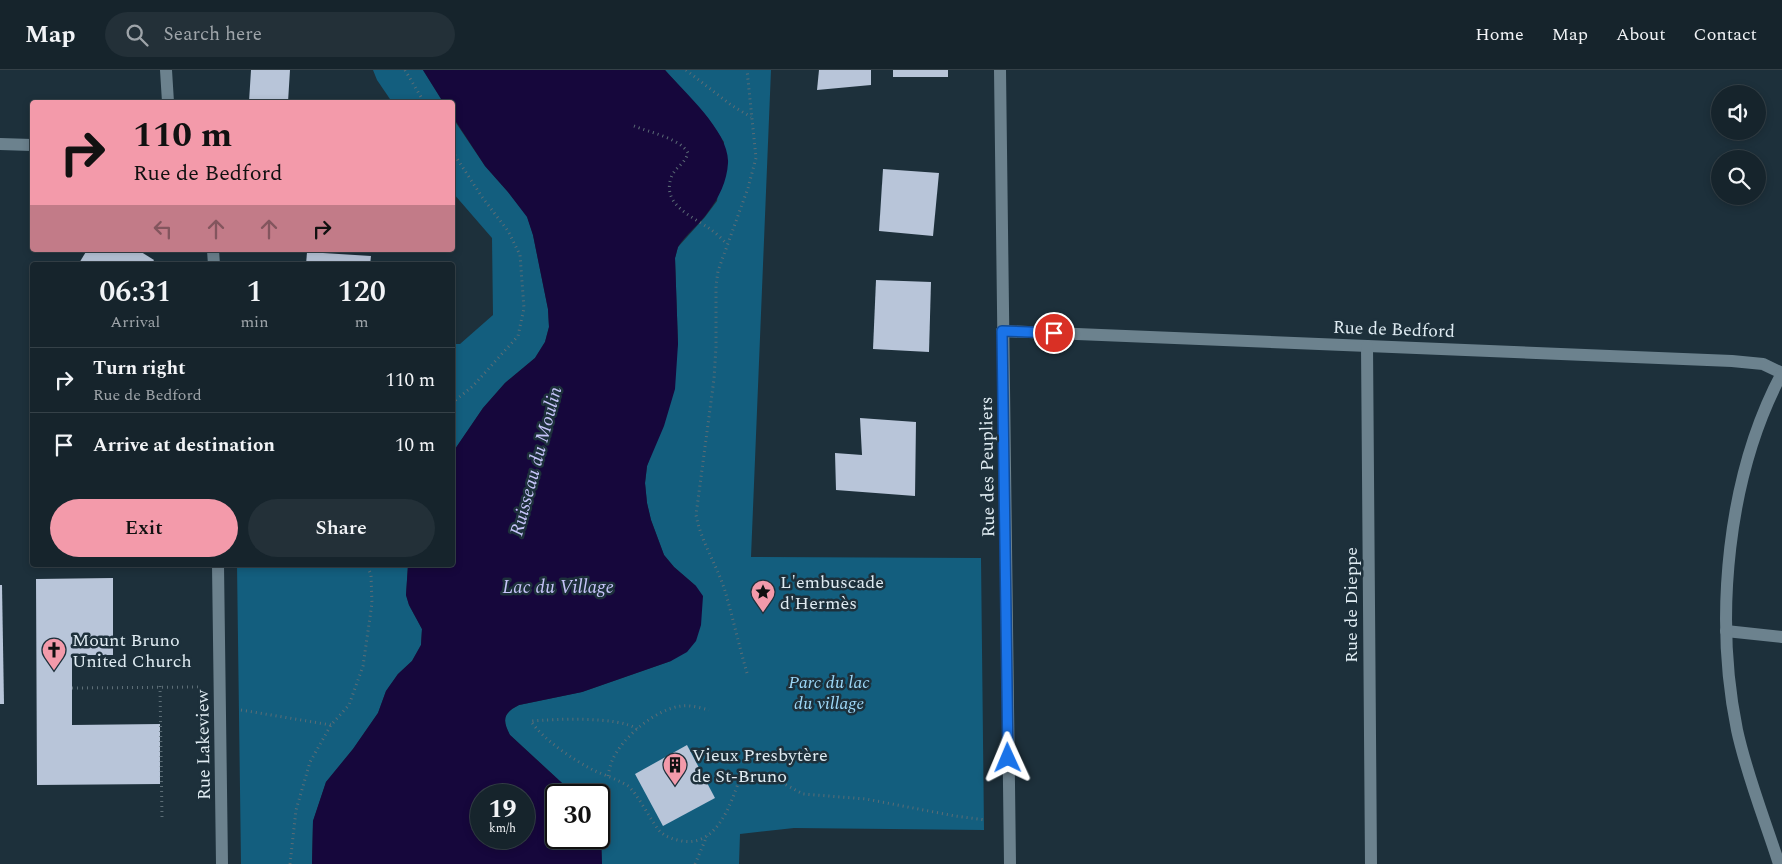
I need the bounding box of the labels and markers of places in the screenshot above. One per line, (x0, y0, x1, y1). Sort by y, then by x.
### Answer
pin (1033, 312, 1075, 354)
place label: L'embuscade d'Hermès (780, 569, 884, 617)
place icon: L'embuscade d'Hermès (750, 579, 776, 613)
place label: Mount Bruno United Church (72, 627, 192, 675)
church icon: Mount Bruno United Church (41, 637, 67, 671)
place label: Vieux Presbytère de St-Bruno (692, 742, 828, 790)
building icon: Vieux Presbytère de St-Bruno (662, 752, 688, 786)

